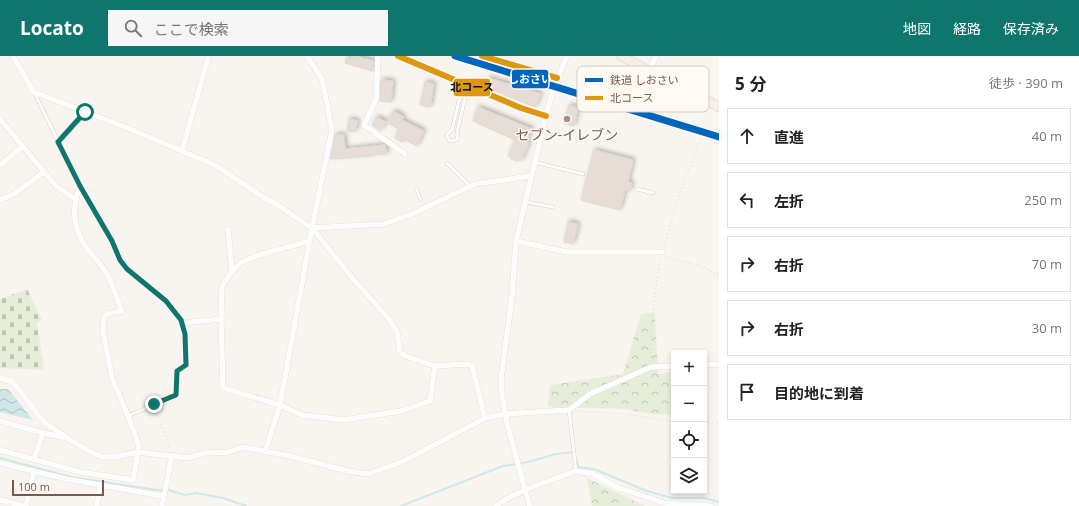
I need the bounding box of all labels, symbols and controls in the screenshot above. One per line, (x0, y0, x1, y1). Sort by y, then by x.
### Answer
search box (108, 10, 388, 46)
text: Locato (20, 15, 84, 41)
icon: search (122, 17, 144, 39)
text: ここで検索 (154, 19, 229, 39)
text: 地図 (903, 19, 931, 38)
text: 経路 (953, 19, 981, 38)
text: 保存済み (1003, 19, 1059, 38)
legend (577, 66, 709, 112)
line badge: しおさい (511, 69, 549, 89)
text: しおさい (508, 71, 552, 86)
text: 鉄道 しおさい (610, 72, 679, 87)
text: 5 分 (735, 72, 766, 95)
text: 徒歩 · 390 m (989, 74, 1063, 92)
line badge: 北コース (453, 78, 491, 97)
text: 北コース (450, 79, 494, 94)
text: 北コース (610, 90, 653, 105)
route start (76, 103, 94, 121)
marker: セブン-イレブン (562, 114, 572, 124)
place label: セブン-イレブン (516, 125, 618, 144)
icon: ahead (736, 125, 758, 147)
text: 直進 (774, 127, 804, 147)
text: 40 m (1032, 127, 1062, 145)
icon: left (736, 189, 758, 211)
text: 左折 (774, 191, 804, 211)
text: 250 m (1024, 191, 1062, 209)
icon: right (736, 253, 758, 275)
text: 右折 (774, 255, 804, 275)
text: 70 m (1032, 255, 1062, 273)
icon: right (736, 317, 758, 339)
text: 右折 (774, 319, 804, 339)
text: 30 m (1032, 319, 1062, 337)
map controls (671, 350, 707, 494)
button: + (671, 350, 707, 386)
icon: arrive (736, 381, 758, 403)
text: 目的地に到着 (774, 383, 864, 403)
button: − (671, 386, 707, 422)
route end (145, 395, 163, 413)
button: locate (671, 422, 707, 458)
button: layers (671, 458, 707, 494)
scale bar (12, 478, 104, 497)
text: 100 m (18, 479, 50, 494)

